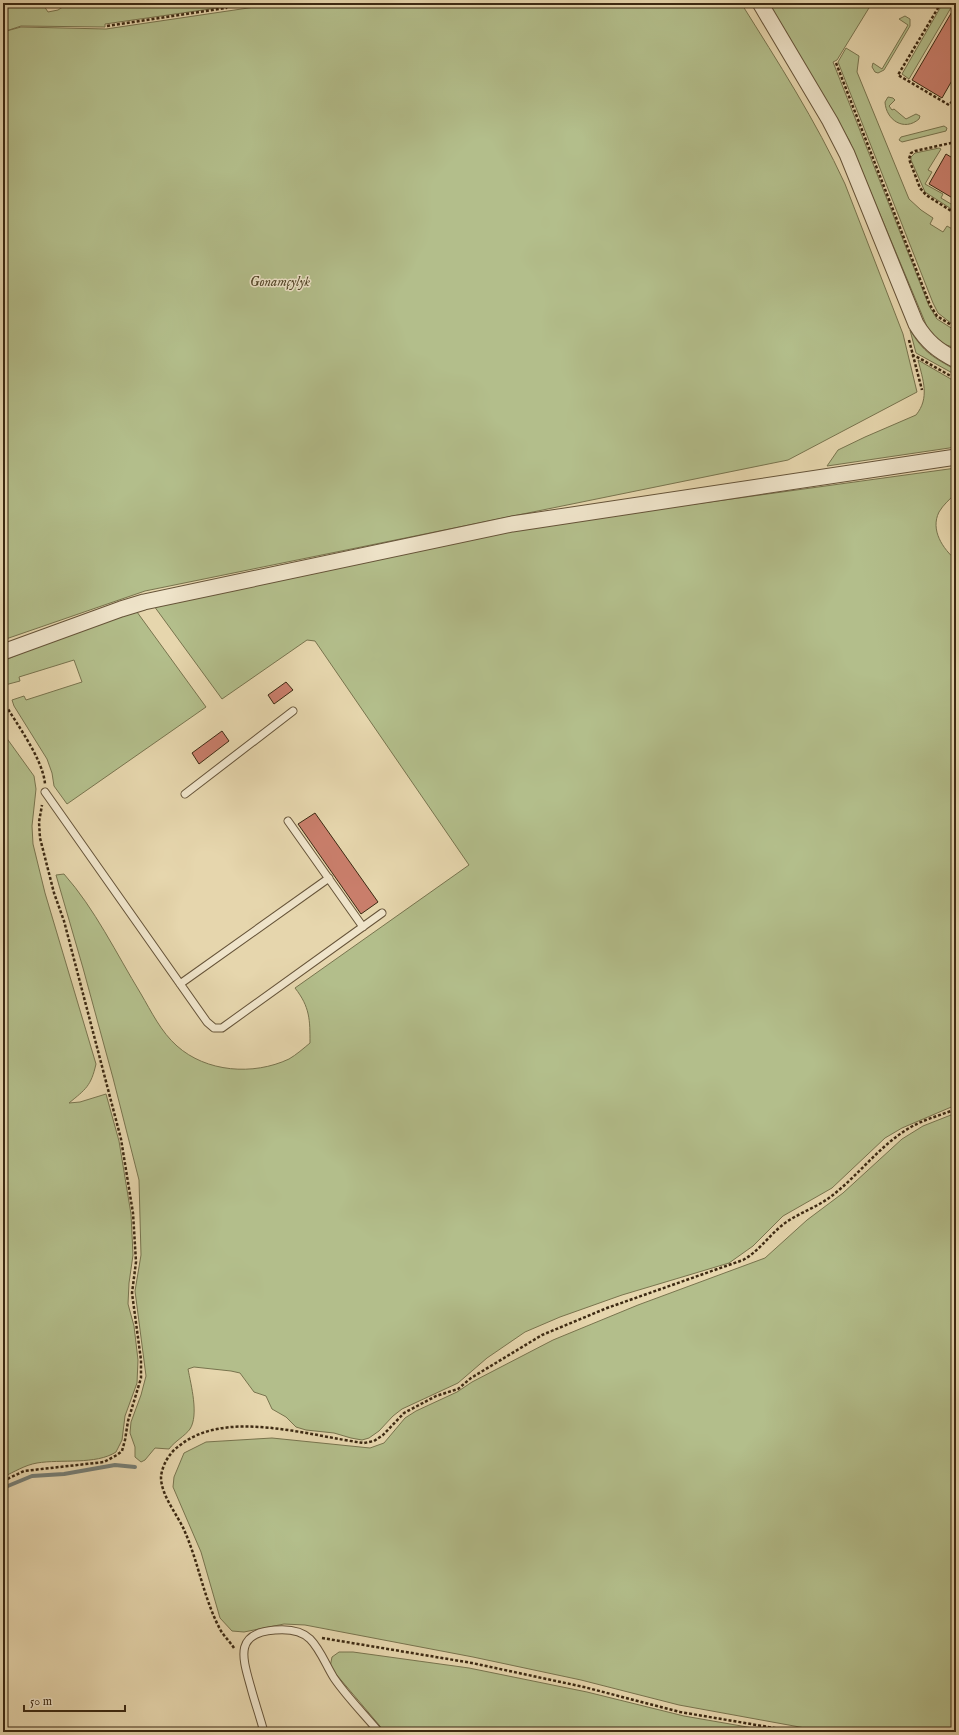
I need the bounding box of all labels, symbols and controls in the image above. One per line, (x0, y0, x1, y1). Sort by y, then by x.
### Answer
park label: Gonamçylyk (250, 273, 311, 291)
scale bar (24, 1687, 125, 1713)
text: 50 m (30, 1694, 52, 1709)

